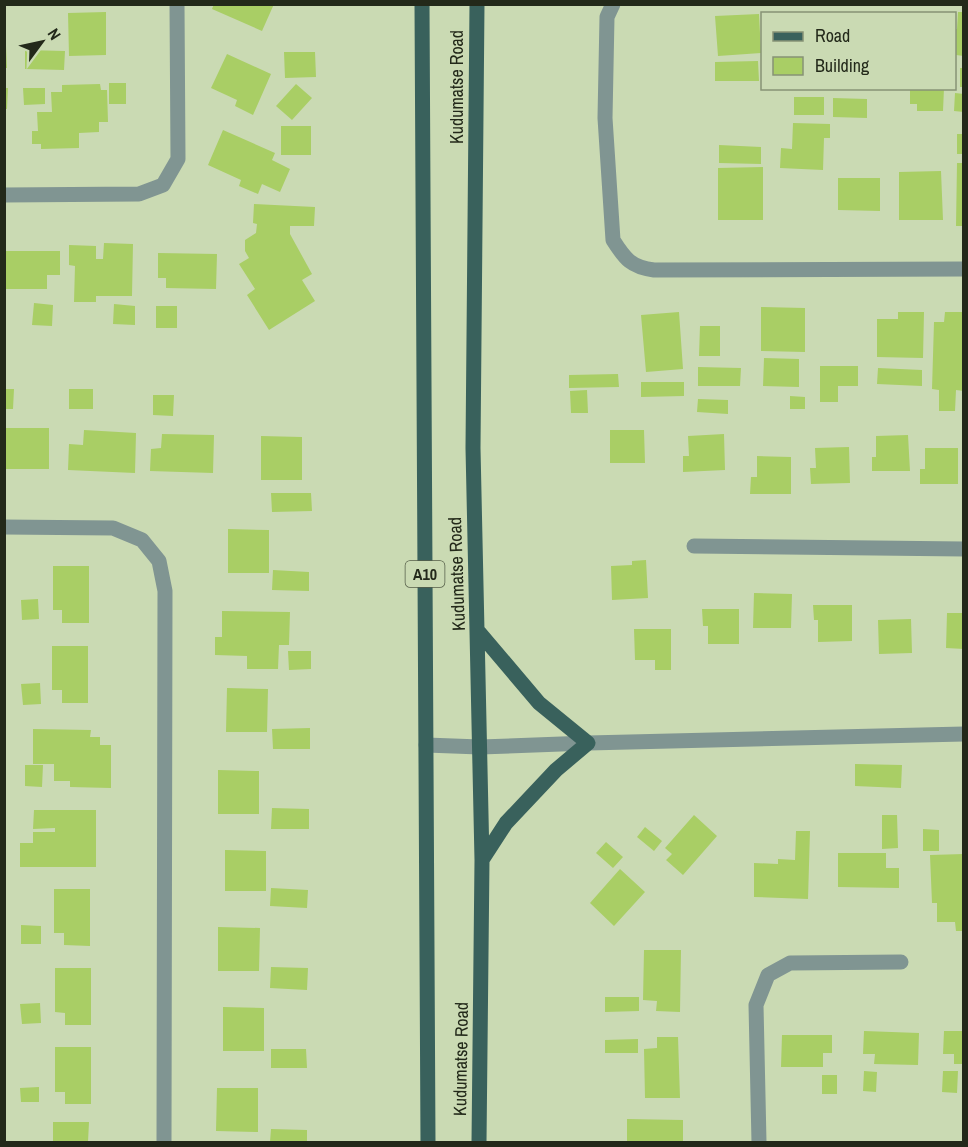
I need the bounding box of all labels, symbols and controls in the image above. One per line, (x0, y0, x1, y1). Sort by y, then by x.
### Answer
north arrow (12, 12, 72, 72)
legend (761, 12, 956, 90)
text: Road (815, 23, 850, 48)
text: N (43, 24, 66, 44)
street label: Kudumatse Road (444, 30, 469, 144)
text: Building (815, 53, 870, 78)
street label: Kudumatse Road (442, 517, 471, 631)
road number: A10 (406, 561, 444, 587)
street label: Kudumatse Road (447, 1002, 474, 1116)

